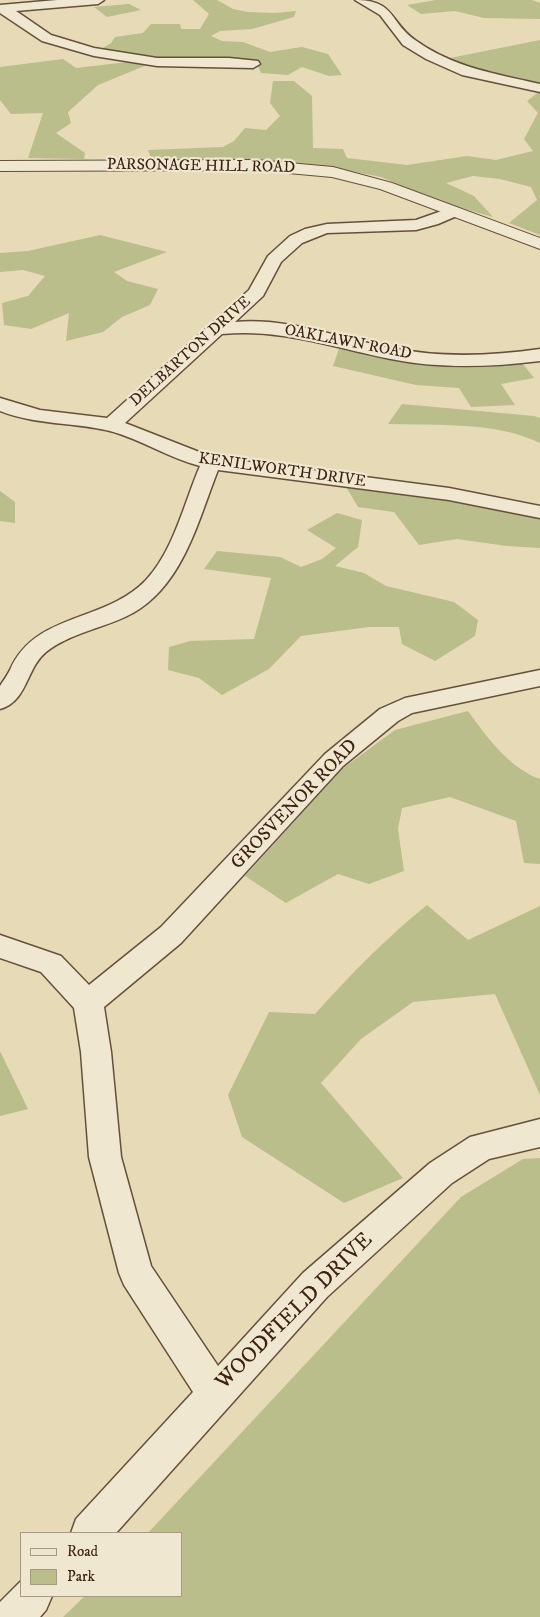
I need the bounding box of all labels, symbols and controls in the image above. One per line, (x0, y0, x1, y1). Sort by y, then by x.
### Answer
street label: PARSONAGE HILL ROAD (107, 156, 295, 178)
street label: DELBARTON DRIVE (127, 293, 255, 411)
street label: OAKLAWN ROAD (283, 321, 413, 365)
street label: KENILWORTH DRIVE (197, 450, 367, 492)
street label: GROSVENOR ROAD (227, 735, 363, 875)
street label: WOODFIELD DRIVE (211, 1228, 379, 1396)
legend (20, 1532, 182, 1597)
text: Road (67, 1542, 98, 1561)
text: Park (67, 1567, 95, 1586)

